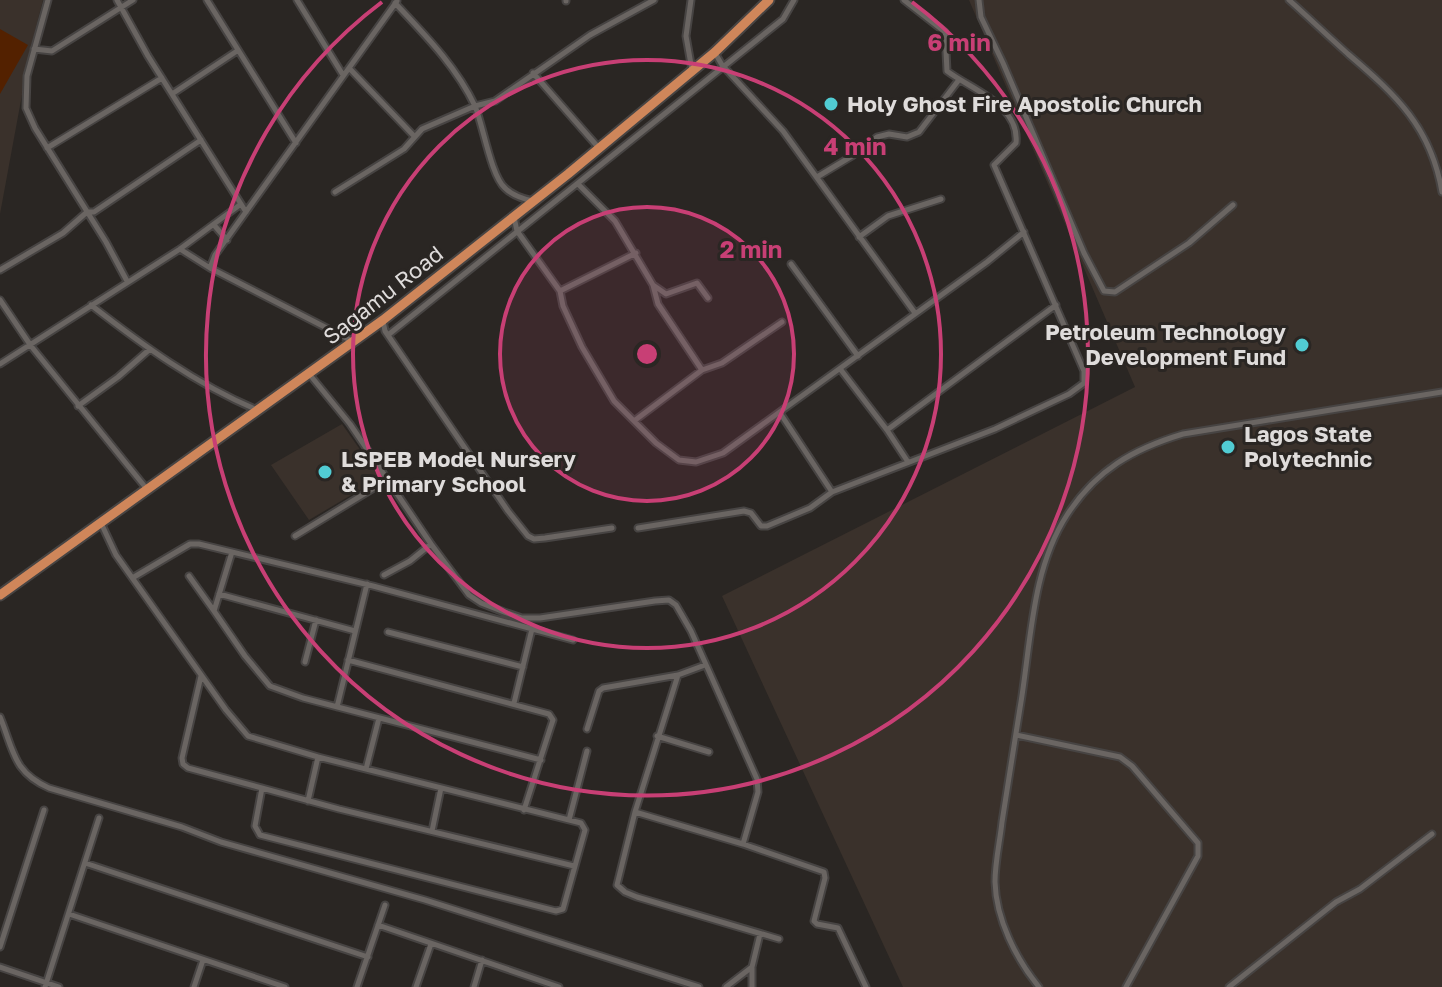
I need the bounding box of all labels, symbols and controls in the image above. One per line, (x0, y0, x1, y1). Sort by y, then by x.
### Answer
text: 6 min (927, 27, 991, 56)
place label: Holy Ghost Fire Apostolic Church (847, 90, 1202, 117)
marker: Holy Ghost Fire Apostolic Church (822, 95, 840, 113)
text: 4 min (823, 131, 887, 160)
text: 2 min (720, 234, 782, 263)
street label: Sagamu Road (317, 239, 448, 350)
place label: Petroleum Technology Development Fund (1045, 318, 1286, 370)
marker: Petroleum Technology Development Fund (1293, 336, 1311, 354)
centre of rings (633, 340, 661, 368)
place label: Lagos State Polytechnic (1244, 420, 1372, 472)
marker: Lagos State Polytechnic (1219, 438, 1237, 456)
place label: LSPEB Model Nursery & Primary School (341, 445, 576, 497)
marker: LSPEB Model Nursery & Primary School (316, 463, 334, 481)

